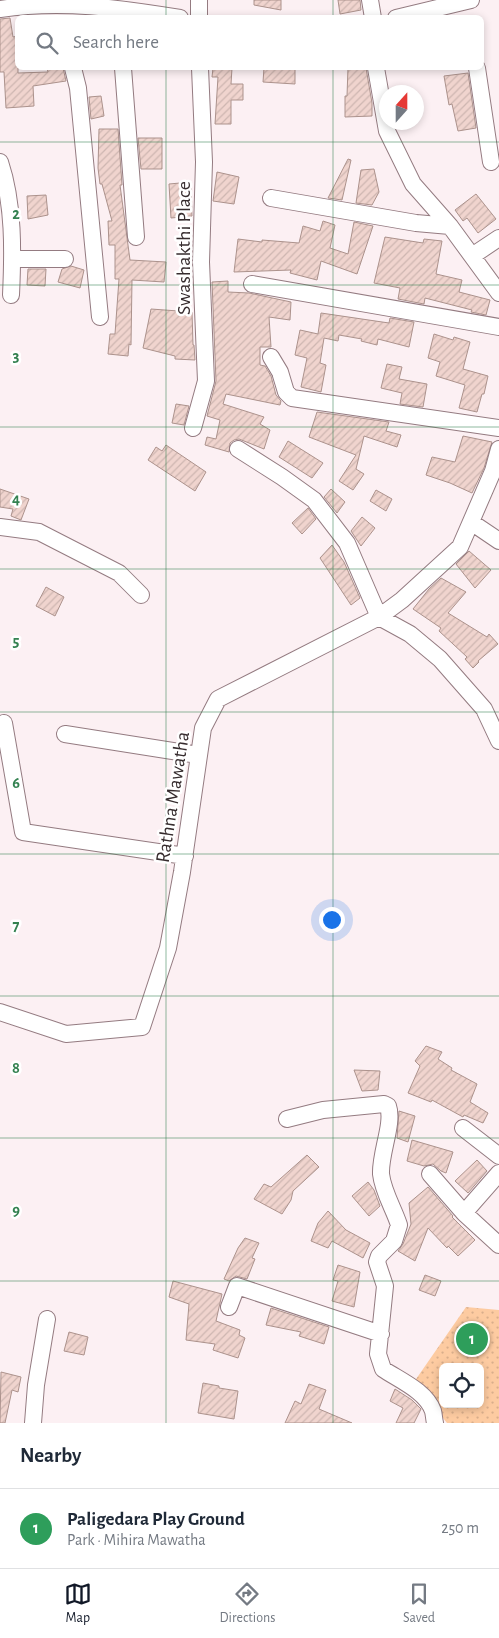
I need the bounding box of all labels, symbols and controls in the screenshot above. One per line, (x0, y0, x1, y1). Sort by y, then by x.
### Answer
search box (15, 15, 484, 70)
icon: search (33, 29, 61, 57)
text: Search here (73, 33, 159, 52)
north arrow (379, 85, 424, 130)
street label: Swashakthi Place (174, 181, 194, 315)
text: 2 (12, 206, 20, 222)
text: 3 (13, 348, 20, 364)
text: 4 (12, 491, 20, 507)
text: 5 (13, 633, 20, 649)
street label: Rathna Mawatha (153, 730, 193, 864)
text: 6 (12, 775, 20, 791)
your location (319, 907, 345, 933)
text: 7 (13, 918, 20, 934)
text: 8 (12, 1060, 20, 1076)
text: 9 (12, 1202, 20, 1218)
pin: 1 (456, 1320, 488, 1358)
map controls (439, 1363, 484, 1408)
button: locate (439, 1363, 484, 1408)
text: Nearby (20, 1445, 81, 1466)
text: Paligedara Play Ground (67, 1510, 245, 1529)
text: 1 (33, 1520, 39, 1536)
text: 250 m (441, 1520, 479, 1536)
text: Park · Mihira Mawatha (67, 1532, 206, 1548)
tab: Map (64, 1580, 92, 1627)
tab: Directions (220, 1580, 275, 1627)
tab: Saved (403, 1580, 435, 1627)

